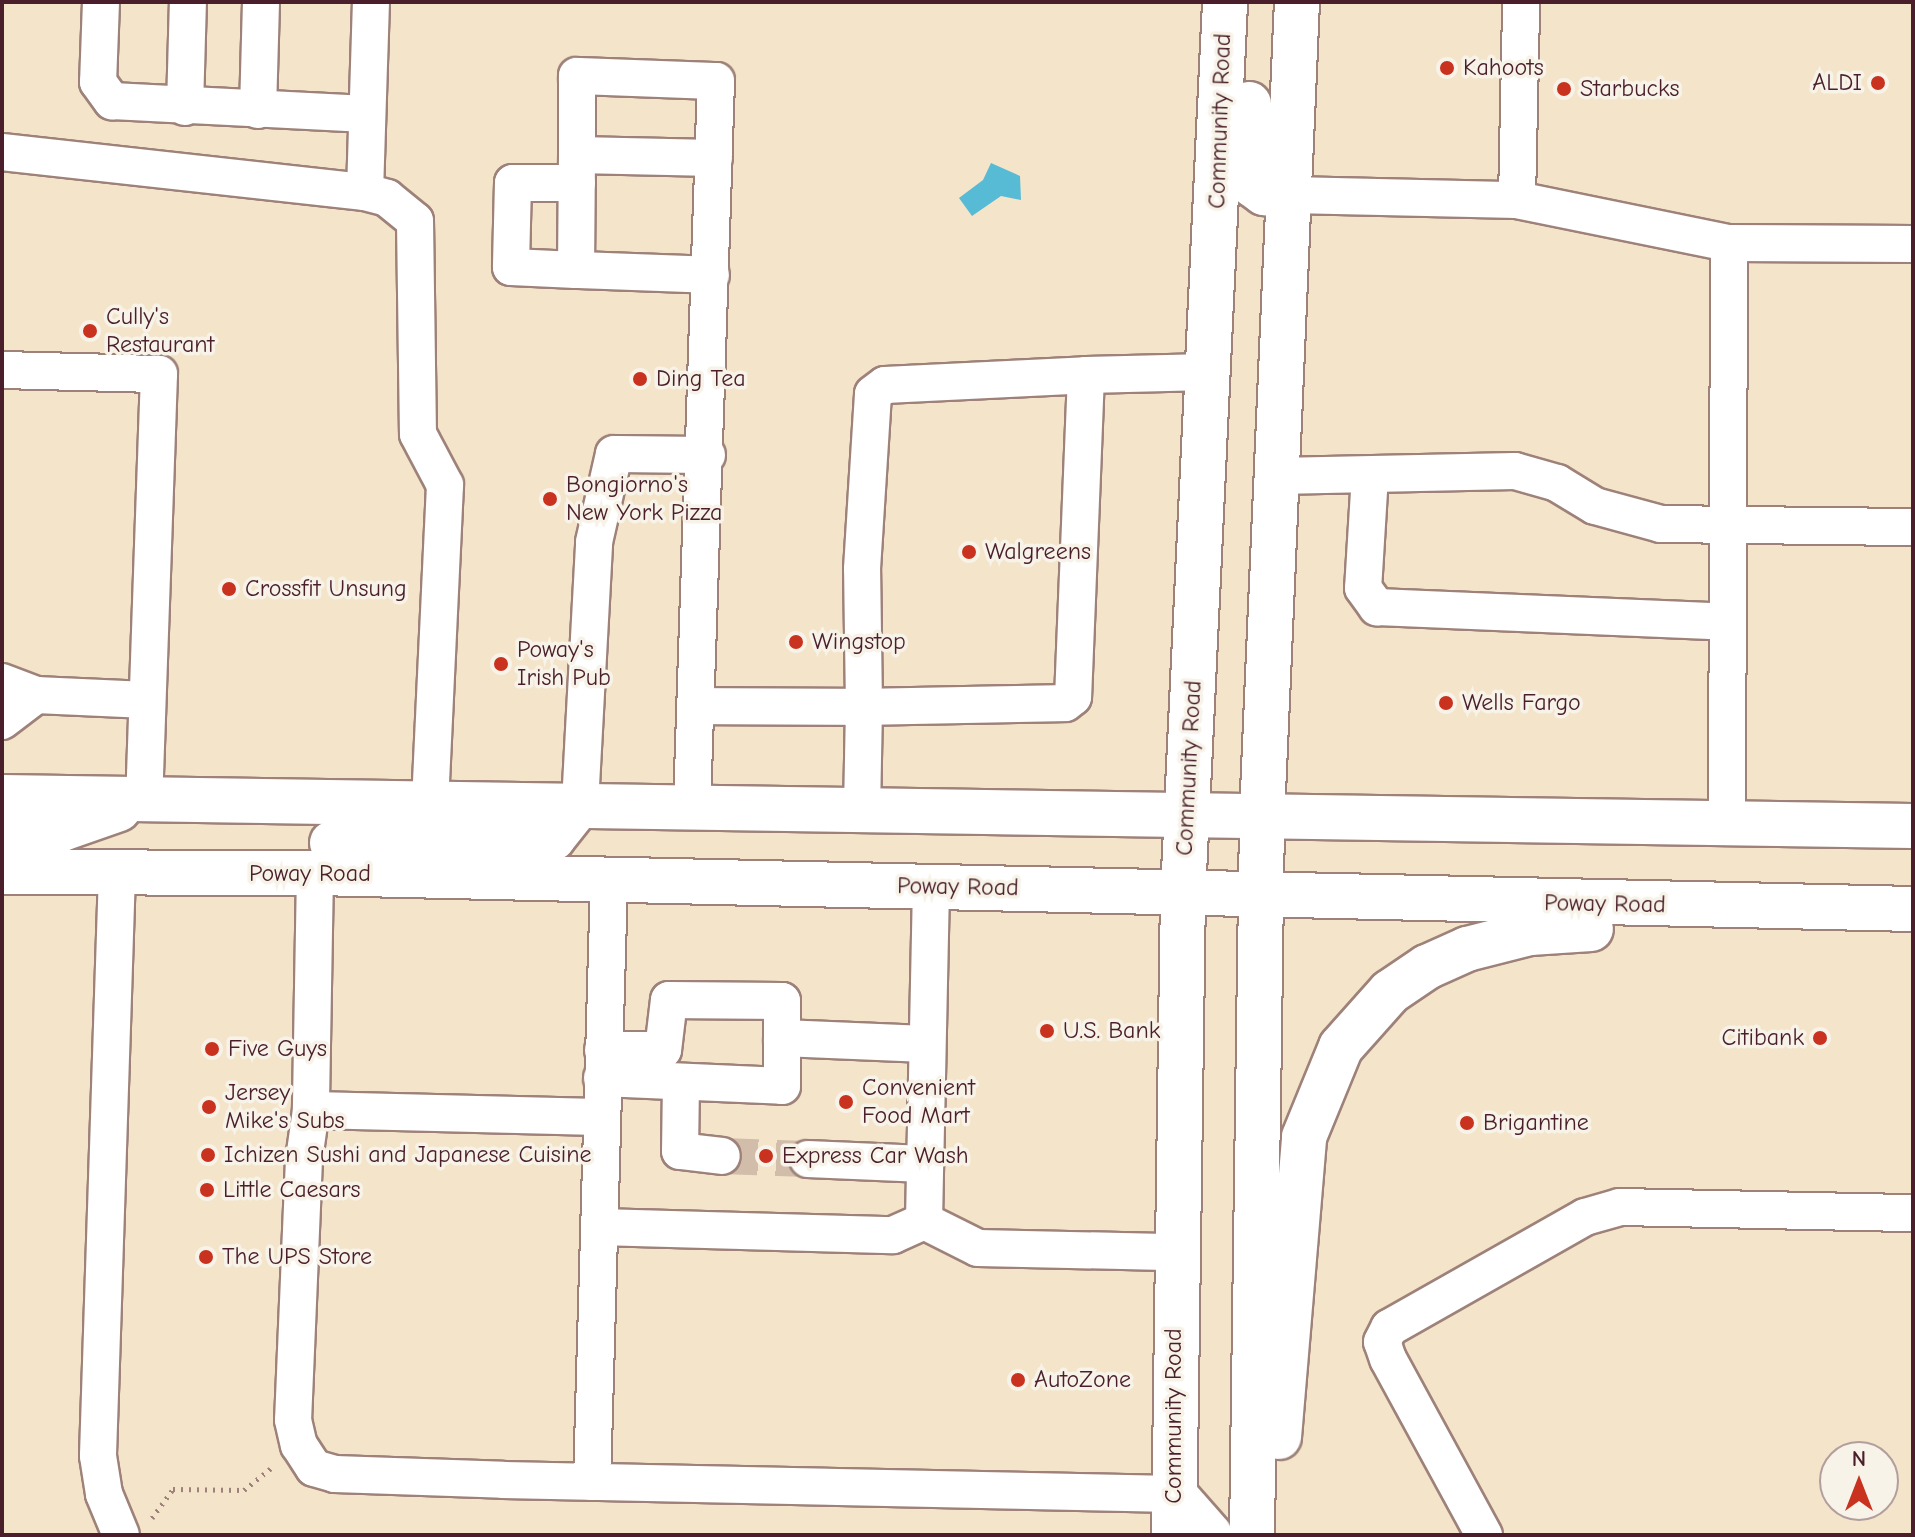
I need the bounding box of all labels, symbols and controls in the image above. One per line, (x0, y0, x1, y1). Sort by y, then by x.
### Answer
street label: Community Road (1203, 33, 1237, 209)
place label: Kahoots (1463, 54, 1544, 82)
marker: Kahoots (1438, 59, 1456, 77)
place label: ALDI (1812, 69, 1862, 97)
marker: ALDI (1869, 74, 1887, 92)
place label: Starbucks (1580, 75, 1680, 103)
marker: Starbucks (1555, 80, 1573, 98)
place label: Cully's Restaurant (106, 303, 214, 359)
marker: Cully's Restaurant (81, 322, 99, 340)
place label: Ding Tea (656, 365, 746, 393)
marker: Ding Tea (631, 370, 649, 388)
place label: Bongiorno's New York Pizza (566, 471, 722, 527)
marker: Bongiorno's New York Pizza (541, 490, 559, 508)
place label: Walgreens (985, 538, 1091, 566)
marker: Walgreens (960, 543, 978, 561)
place label: Crossfit Unsung (245, 575, 407, 603)
marker: Crossfit Unsung (220, 580, 238, 598)
place label: Wingstop (812, 628, 906, 656)
marker: Wingstop (787, 633, 805, 651)
place label: Poway's Irish Pub (517, 636, 611, 692)
marker: Poway's Irish Pub (492, 655, 510, 673)
street label: Community Road (1170, 680, 1208, 856)
place label: Wells Fargo (1462, 689, 1581, 717)
marker: Wells Fargo (1437, 694, 1455, 712)
street label: Poway Road (249, 860, 371, 888)
street label: Poway Road (897, 872, 1019, 902)
street label: Poway Road (1544, 889, 1666, 919)
place label: U.S. Bank (1063, 1017, 1160, 1045)
marker: U.S. Bank (1038, 1022, 1056, 1040)
place label: Citibank (1721, 1024, 1804, 1052)
marker: Citibank (1811, 1029, 1829, 1047)
place label: Five Guys (228, 1035, 327, 1063)
marker: Five Guys (203, 1040, 221, 1058)
place label: Convenient Food Mart (862, 1074, 975, 1130)
place label: Jersey Mike's Subs (225, 1079, 345, 1135)
marker: Convenient Food Mart (837, 1093, 855, 1111)
marker: Jersey Mike's Subs (200, 1098, 218, 1116)
place label: Brigantine (1483, 1109, 1589, 1137)
marker: Brigantine (1458, 1114, 1476, 1132)
place label: Ichizen Sushi and Japanese Cuisine (224, 1141, 592, 1169)
place label: Express Car Wash (782, 1142, 969, 1170)
marker: Ichizen Sushi and Japanese Cuisine (199, 1146, 217, 1164)
marker: Express Car Wash (757, 1147, 775, 1165)
place label: Little Caesars (223, 1176, 360, 1204)
marker: Little Caesars (198, 1181, 216, 1199)
place label: The UPS Store (222, 1243, 372, 1271)
marker: The UPS Store (197, 1248, 215, 1266)
street label: Community Road (1160, 1328, 1188, 1504)
place label: AutoZone (1034, 1366, 1131, 1394)
marker: AutoZone (1009, 1371, 1027, 1389)
north arrow (1819, 1441, 1899, 1521)
text: N (1852, 1446, 1866, 1472)

